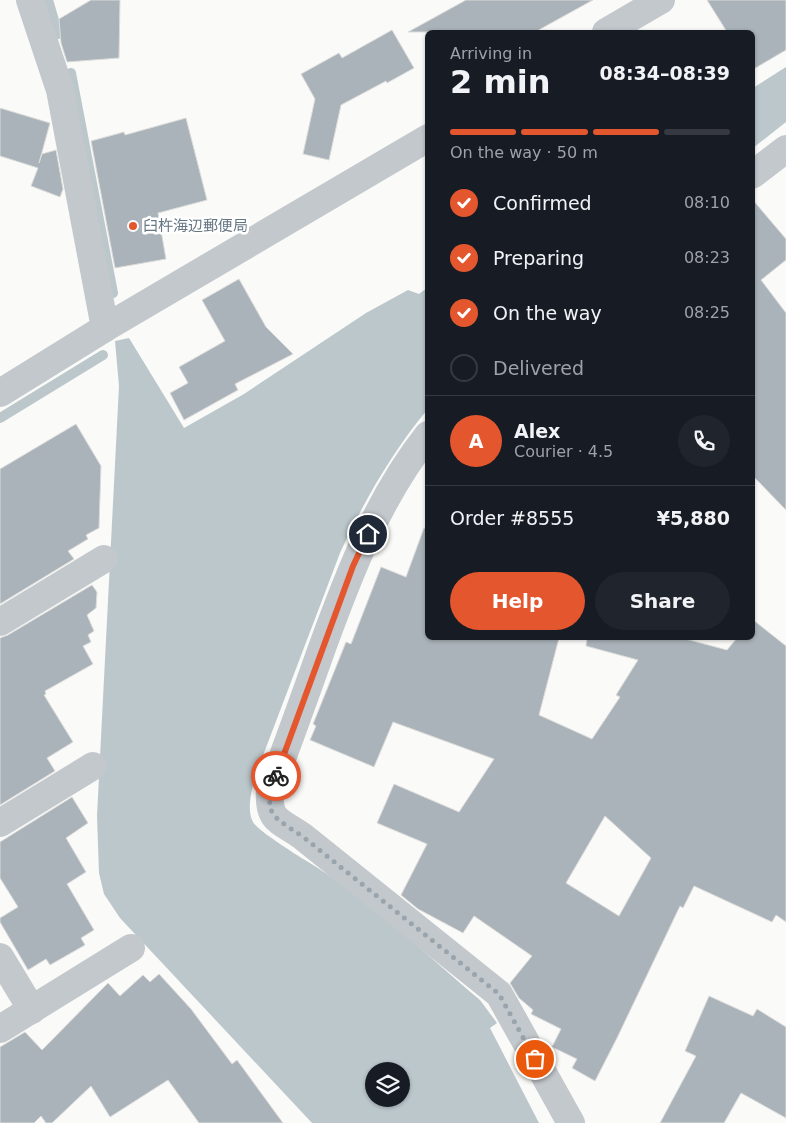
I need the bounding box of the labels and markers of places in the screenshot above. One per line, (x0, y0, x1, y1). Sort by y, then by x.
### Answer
place label: 臼杵海辺郵便局 (143, 217, 248, 235)
marker: 臼杵海辺郵便局 (127, 220, 139, 232)
pin (347, 513, 389, 555)
pin (514, 1038, 556, 1080)

